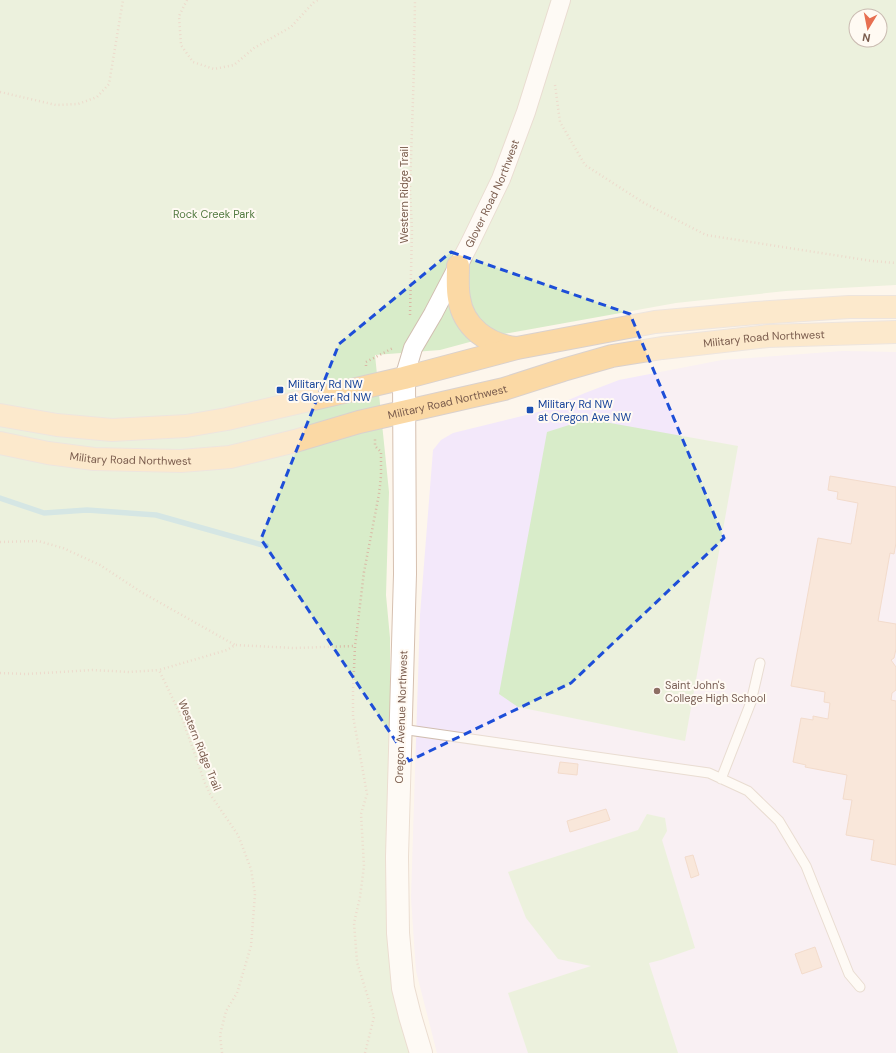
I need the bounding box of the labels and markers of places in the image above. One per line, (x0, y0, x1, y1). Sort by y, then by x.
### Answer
place label: Military Rd NW at Glover Rd NW (288, 377, 372, 404)
marker: Military Rd NW at Glover Rd NW (275, 385, 285, 395)
place label: Military Rd NW at Oregon Ave NW (538, 397, 631, 424)
marker: Military Rd NW at Oregon Ave NW (525, 405, 535, 415)
place label: Saint John's College High School (665, 678, 766, 705)
marker: Saint John's College High School (652, 686, 662, 696)

